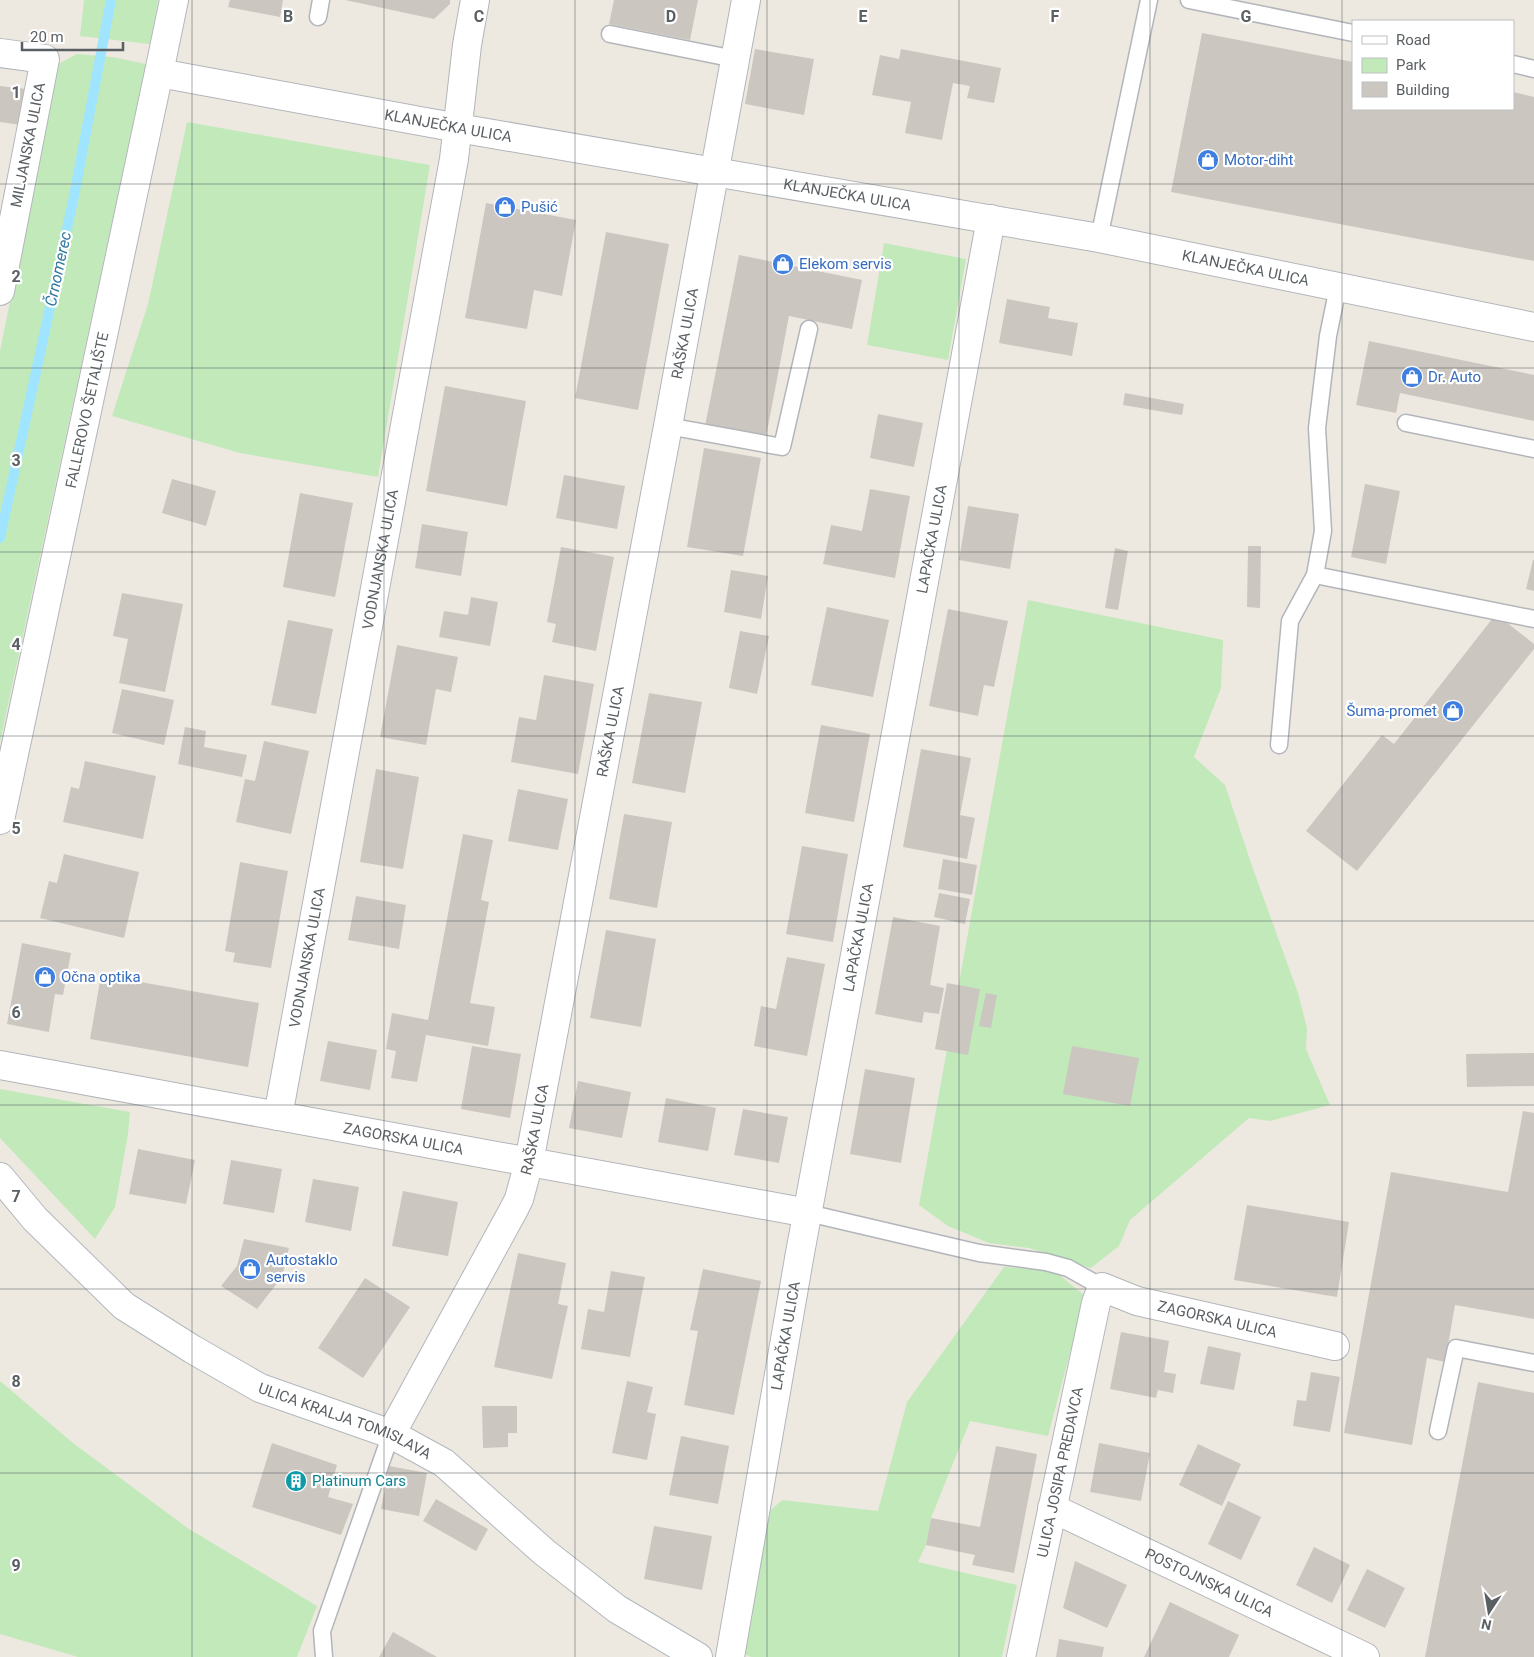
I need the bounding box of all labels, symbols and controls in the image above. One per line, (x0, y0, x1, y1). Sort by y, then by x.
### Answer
text: B (283, 7, 293, 26)
text: C (474, 7, 484, 26)
text: D (666, 7, 676, 26)
text: E (859, 7, 868, 26)
text: F (1051, 7, 1060, 26)
text: G (1241, 7, 1252, 26)
scale bar (22, 20, 124, 52)
legend (1352, 20, 1514, 110)
text: 20 m (30, 28, 64, 46)
text: Road (1396, 31, 1430, 49)
text: Park (1396, 56, 1427, 74)
street label: MILJANSKA ULICA (7, 81, 49, 209)
text: Building (1396, 81, 1450, 99)
text: 1 (11, 83, 21, 102)
street label: KLANJEČKA ULICA (383, 106, 513, 146)
shop icon: Motor-diht (1196, 148, 1220, 172)
place label: Motor-diht (1224, 151, 1294, 169)
street label: KLANJEČKA ULICA (782, 175, 913, 215)
shop icon: Pušić (493, 195, 517, 219)
place label: Pušić (521, 198, 558, 216)
water label: Črnomerec (40, 230, 75, 308)
street label: KLANJEČKA ULICA (1181, 246, 1311, 290)
shop icon: Elekom servis (771, 252, 795, 276)
place label: Elekom servis (799, 255, 892, 273)
text: 2 (11, 267, 21, 286)
street label: RAŠKA ULICA (668, 286, 702, 381)
street label: FALLEROVO ŠETALIŠTE (62, 330, 113, 490)
shop icon: Dr. Auto (1400, 365, 1424, 389)
place label: Dr. Auto (1428, 368, 1481, 386)
text: 3 (11, 451, 21, 470)
street label: LAPAČKA ULICA (913, 483, 951, 595)
street label: VODNJANSKA ULICA (359, 488, 402, 631)
text: 4 (11, 635, 21, 654)
street label: RAŠKA ULICA (593, 684, 628, 779)
shop icon: Šuma-promet (1441, 699, 1465, 723)
place label: Šuma-promet (1346, 702, 1437, 720)
text: 5 (11, 819, 21, 838)
street label: LAPAČKA ULICA (839, 881, 877, 993)
street label: VODNJANSKA ULICA (285, 886, 329, 1029)
shop icon: Očna optika (33, 965, 57, 989)
place label: Očna optika (61, 968, 141, 986)
text: 6 (11, 1003, 21, 1022)
street label: RAŠKA ULICA (517, 1082, 553, 1177)
street label: ZAGORSKA ULICA (342, 1119, 465, 1159)
text: 7 (11, 1187, 21, 1206)
place label: Autostaklo servis (266, 1251, 338, 1286)
shop icon: Autostaklo servis (238, 1257, 262, 1281)
street label: LAPAČKA ULICA (767, 1280, 804, 1392)
street label: ZAGORSKA ULICA (1156, 1297, 1279, 1342)
text: 8 (11, 1372, 21, 1391)
street label: ULICA KRALJA TOMISLAVA (256, 1379, 434, 1463)
street label: ULICA JOSIPA PREDAVCA (1033, 1385, 1087, 1559)
building icon: Platinum Cars (284, 1469, 308, 1493)
place label: Platinum Cars (312, 1472, 406, 1490)
street label: POSTOJNSKA ULICA (1142, 1545, 1276, 1621)
text: 9 (11, 1556, 21, 1575)
north arrow (1464, 1587, 1514, 1637)
text: N (1480, 1616, 1493, 1634)

